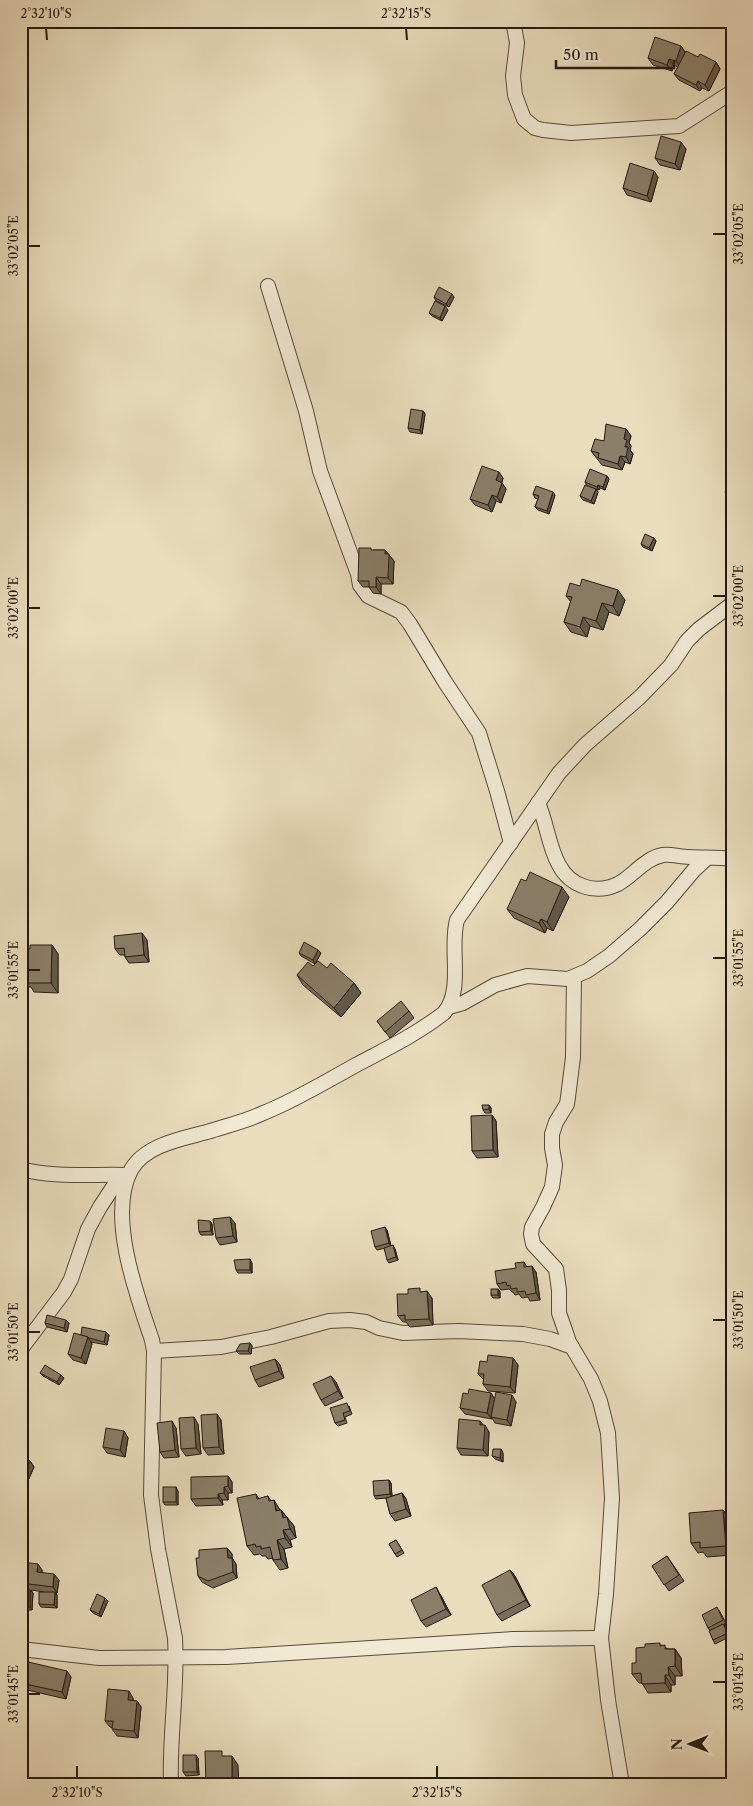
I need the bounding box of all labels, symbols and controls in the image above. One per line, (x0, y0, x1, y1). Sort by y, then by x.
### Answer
text: 2°32'10"S (20, 6, 72, 21)
text: 2°32'15"S (381, 6, 431, 21)
scale bar (556, 38, 673, 70)
text: 50 m (563, 45, 599, 64)
text: 33°02'05"E (731, 203, 746, 265)
text: 33°02'05"E (6, 215, 21, 277)
text: 33°02'00"E (731, 565, 746, 627)
text: 33°02'00"E (6, 577, 21, 639)
text: 33°01'55"E (731, 929, 746, 987)
text: 33°01'55"E (6, 941, 21, 999)
text: 33°01'50"E (731, 1290, 746, 1350)
text: 33°01'50"E (6, 1302, 21, 1362)
text: 33°01'45"E (731, 1653, 746, 1711)
text: 33°01'45"E (6, 1665, 21, 1723)
north arrow (666, 1718, 716, 1768)
text: N (668, 1738, 686, 1750)
text: 2°32'10"S (51, 1785, 103, 1800)
text: 2°32'15"S (412, 1785, 462, 1800)

